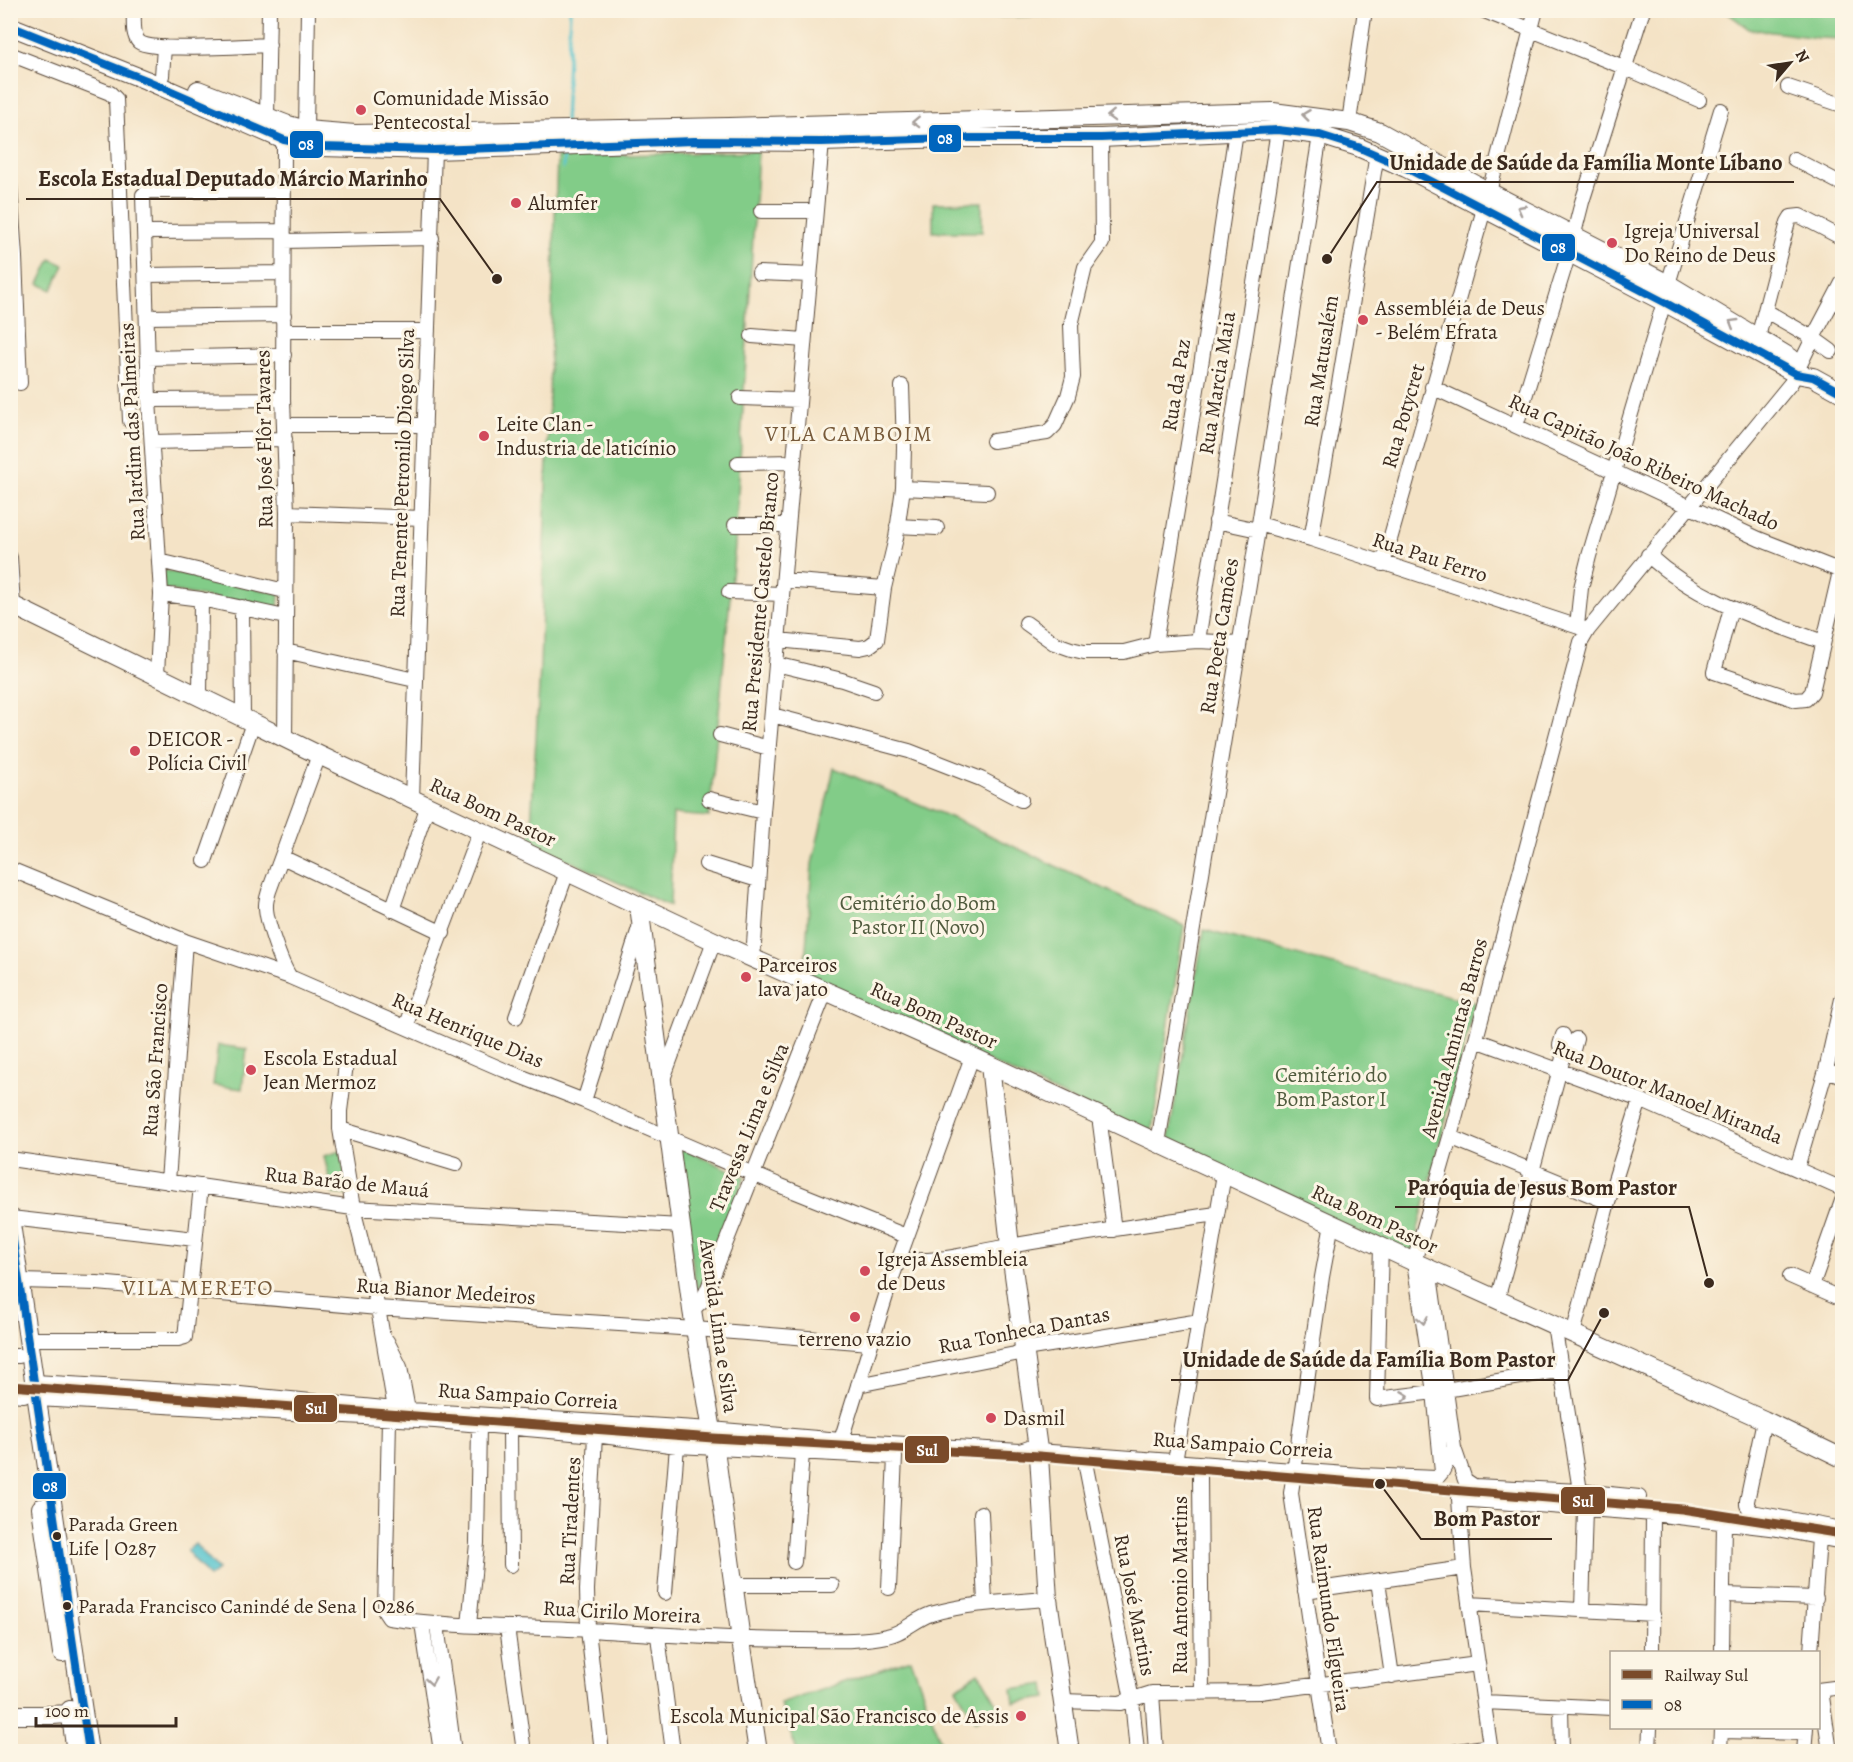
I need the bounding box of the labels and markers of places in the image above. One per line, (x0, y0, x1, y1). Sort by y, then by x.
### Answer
place label: Comunidade Missão Pentecostal (373, 84, 549, 136)
marker: Comunidade Missão Pentecostal (354, 103, 368, 117)
callout: Unidade de Saúde da Família Monte Líbano (1377, 142, 1794, 182)
callout: Escola Estadual Deputado Márcio Marinho (26, 159, 440, 199)
place label: Alumfer (527, 189, 598, 217)
marker: Alumfer (509, 196, 523, 210)
place label: Igreja Universal Do Reino de Deus (1624, 217, 1776, 269)
marker: Igreja Universal Do Reino de Deus (1605, 236, 1619, 250)
place label: Assembléia de Deus - Belém Efrata (1374, 294, 1545, 346)
marker: Assembléia de Deus - Belém Efrata (1356, 313, 1370, 327)
place label: Leite Clan - Industria de laticínio (496, 410, 676, 462)
marker: Leite Clan - Industria de laticínio (477, 429, 491, 443)
place label: DEICOR - Polícia Civil (147, 725, 247, 777)
marker: DEICOR - Polícia Civil (128, 744, 142, 758)
place label: Parceiros lava jato (758, 951, 837, 1003)
marker: Parceiros lava jato (739, 970, 753, 984)
place label: Escola Estadual Jean Mermoz (263, 1044, 397, 1096)
marker: Escola Estadual Jean Mermoz (244, 1063, 258, 1077)
callout: Paróquia de Jesus Bom Pastor (1395, 1167, 1689, 1207)
place label: Igreja Assembleia de Deus (877, 1245, 1028, 1297)
marker: Igreja Assembleia de Deus (858, 1264, 872, 1278)
marker: terreno vazio (848, 1310, 862, 1324)
place label: terreno vazio (799, 1325, 911, 1353)
callout: Unidade de Saúde da Família Bom Pastor (1171, 1340, 1568, 1380)
place label: Dasmil (1003, 1404, 1065, 1432)
marker: Dasmil (984, 1411, 998, 1425)
callout: Bom Pastor (1421, 1499, 1552, 1539)
place label: Parada Green Life | O287 (68, 1511, 178, 1562)
marker: Parada Green Life | O287 (51, 1530, 63, 1542)
place label: Parada Francisco Canindé de Sena | O286 (78, 1593, 414, 1620)
marker: Parada Francisco Canindé de Sena | O286 (61, 1600, 73, 1612)
place label: Escola Municipal São Francisco de Assis (669, 1702, 1009, 1730)
marker: Escola Municipal São Francisco de Assis (1014, 1709, 1028, 1723)

